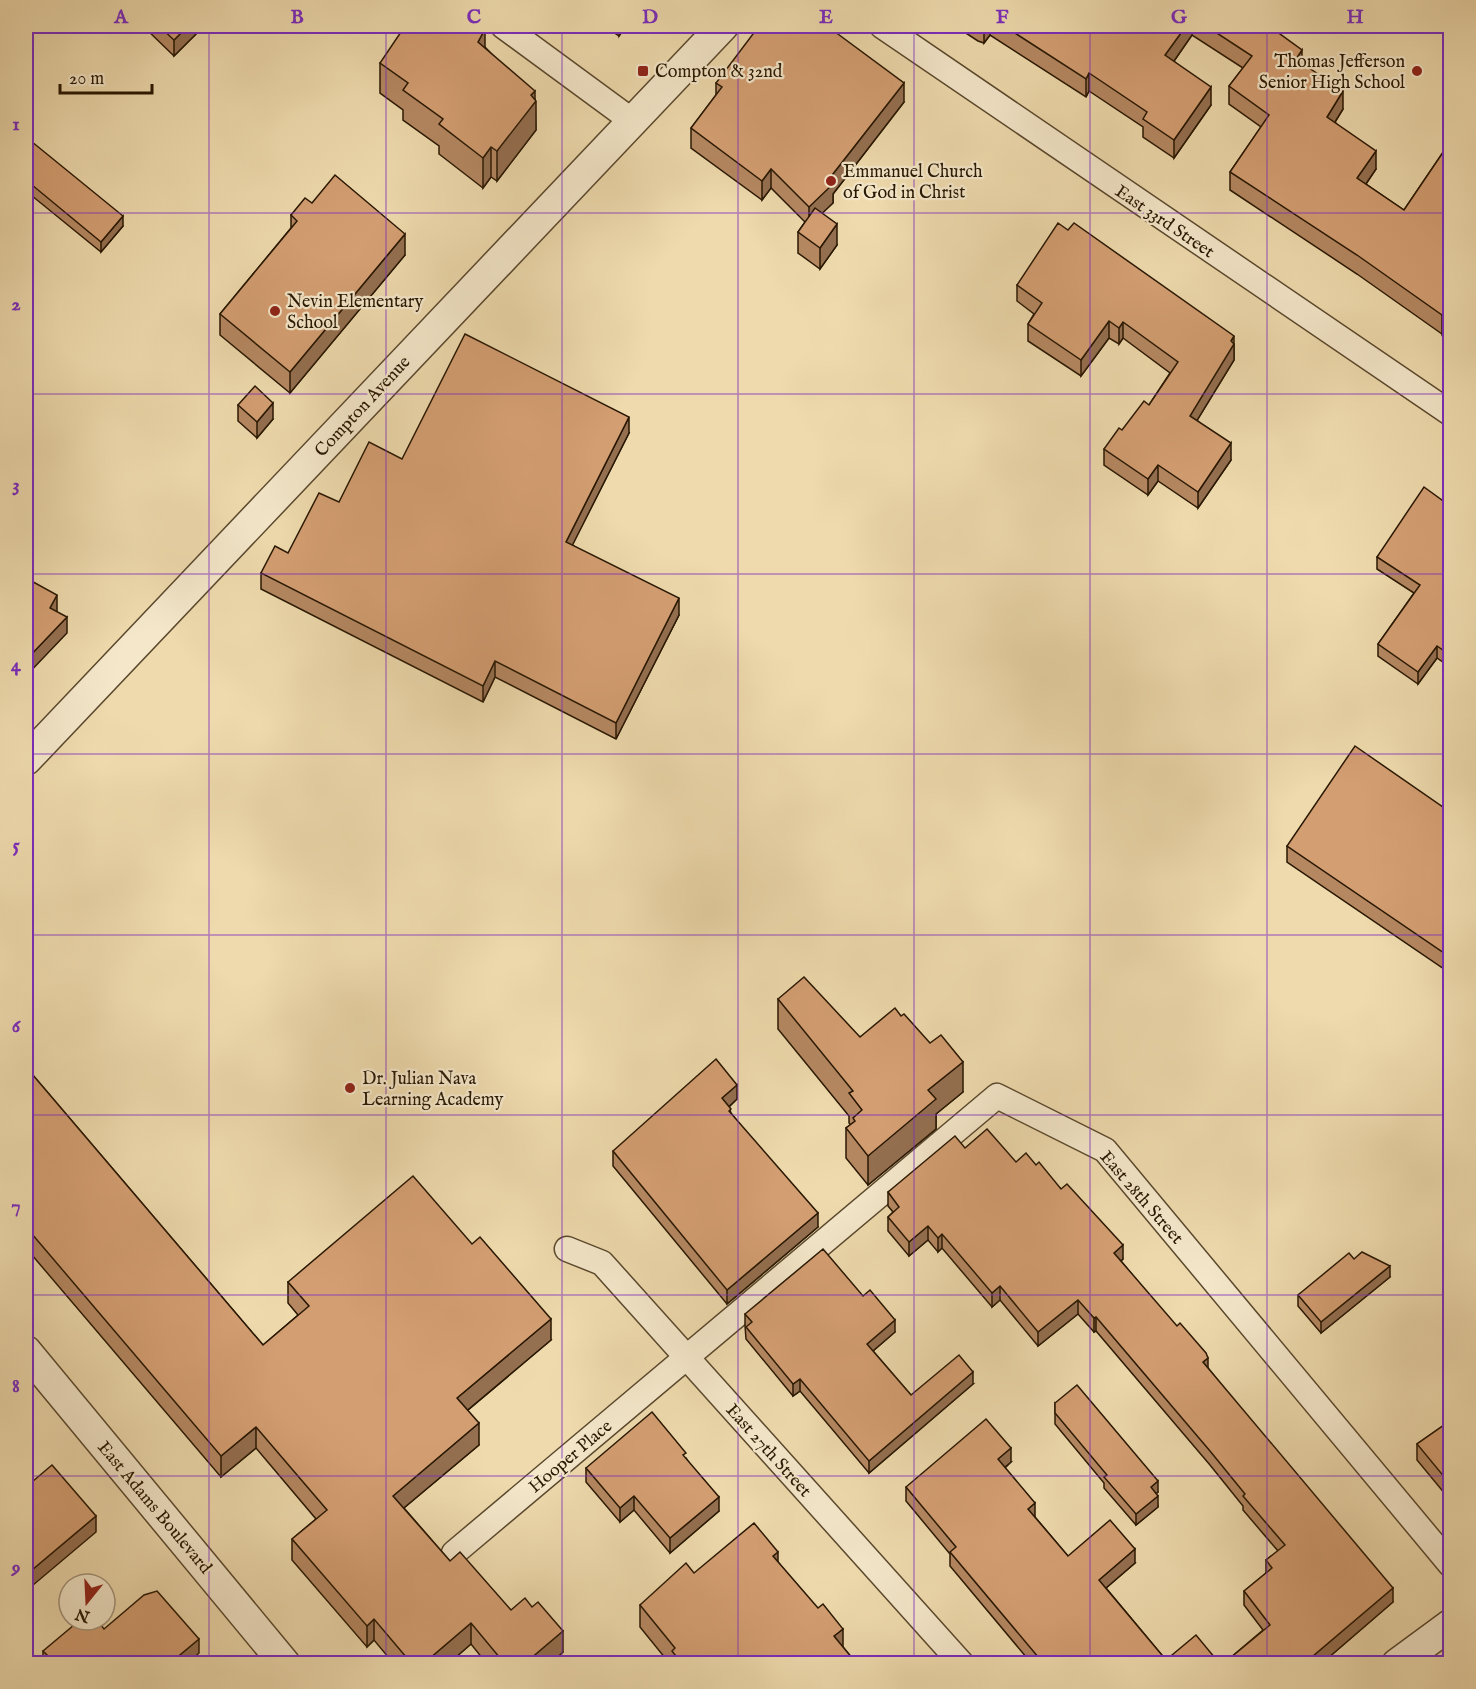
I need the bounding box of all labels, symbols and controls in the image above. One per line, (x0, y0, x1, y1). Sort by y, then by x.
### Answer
text: A (113, 5, 129, 30)
text: B (290, 5, 304, 30)
text: C (467, 5, 481, 30)
text: D (642, 5, 658, 30)
text: E (819, 5, 833, 30)
text: F (996, 5, 1009, 30)
text: G (1171, 5, 1188, 30)
text: H (1346, 5, 1364, 30)
place label: Thomas Jefferson Senior High School (1259, 51, 1405, 95)
scale bar (60, 57, 152, 95)
place label: Compton & 32nd (655, 61, 783, 84)
marker: Compton & 32nd (636, 64, 650, 78)
marker: Thomas Jefferson Senior High School (1410, 64, 1424, 78)
text: 20 m (69, 68, 104, 91)
text: 1 (12, 112, 20, 137)
place label: Emmanuel Church of God in Christ (843, 161, 983, 205)
marker: Emmanuel Church of God in Christ (824, 174, 838, 188)
street label: East 33rd Street (1110, 181, 1218, 264)
place label: Nevin Elementary School (287, 291, 423, 335)
text: 2 (11, 292, 21, 317)
marker: Nevin Elementary School (268, 304, 282, 318)
street label: Compton Avenue (310, 351, 416, 463)
text: 3 (12, 473, 20, 498)
text: 4 (11, 653, 22, 678)
text: 5 (12, 833, 20, 858)
text: 6 (12, 1014, 22, 1039)
place label: Dr. Julian Nava Learning Academy (362, 1068, 504, 1112)
marker: Dr. Julian Nava Learning Academy (343, 1081, 357, 1095)
street label: East 28th Street (1094, 1146, 1188, 1250)
text: 7 (11, 1194, 21, 1219)
text: 8 (12, 1374, 20, 1399)
street label: East 27th Street (720, 1400, 816, 1502)
street label: Hooper Place (524, 1415, 618, 1499)
street label: East Adams Boulevard (92, 1437, 216, 1579)
text: 9 (11, 1555, 21, 1580)
north arrow (57, 1572, 117, 1632)
text: N (73, 1603, 94, 1626)

